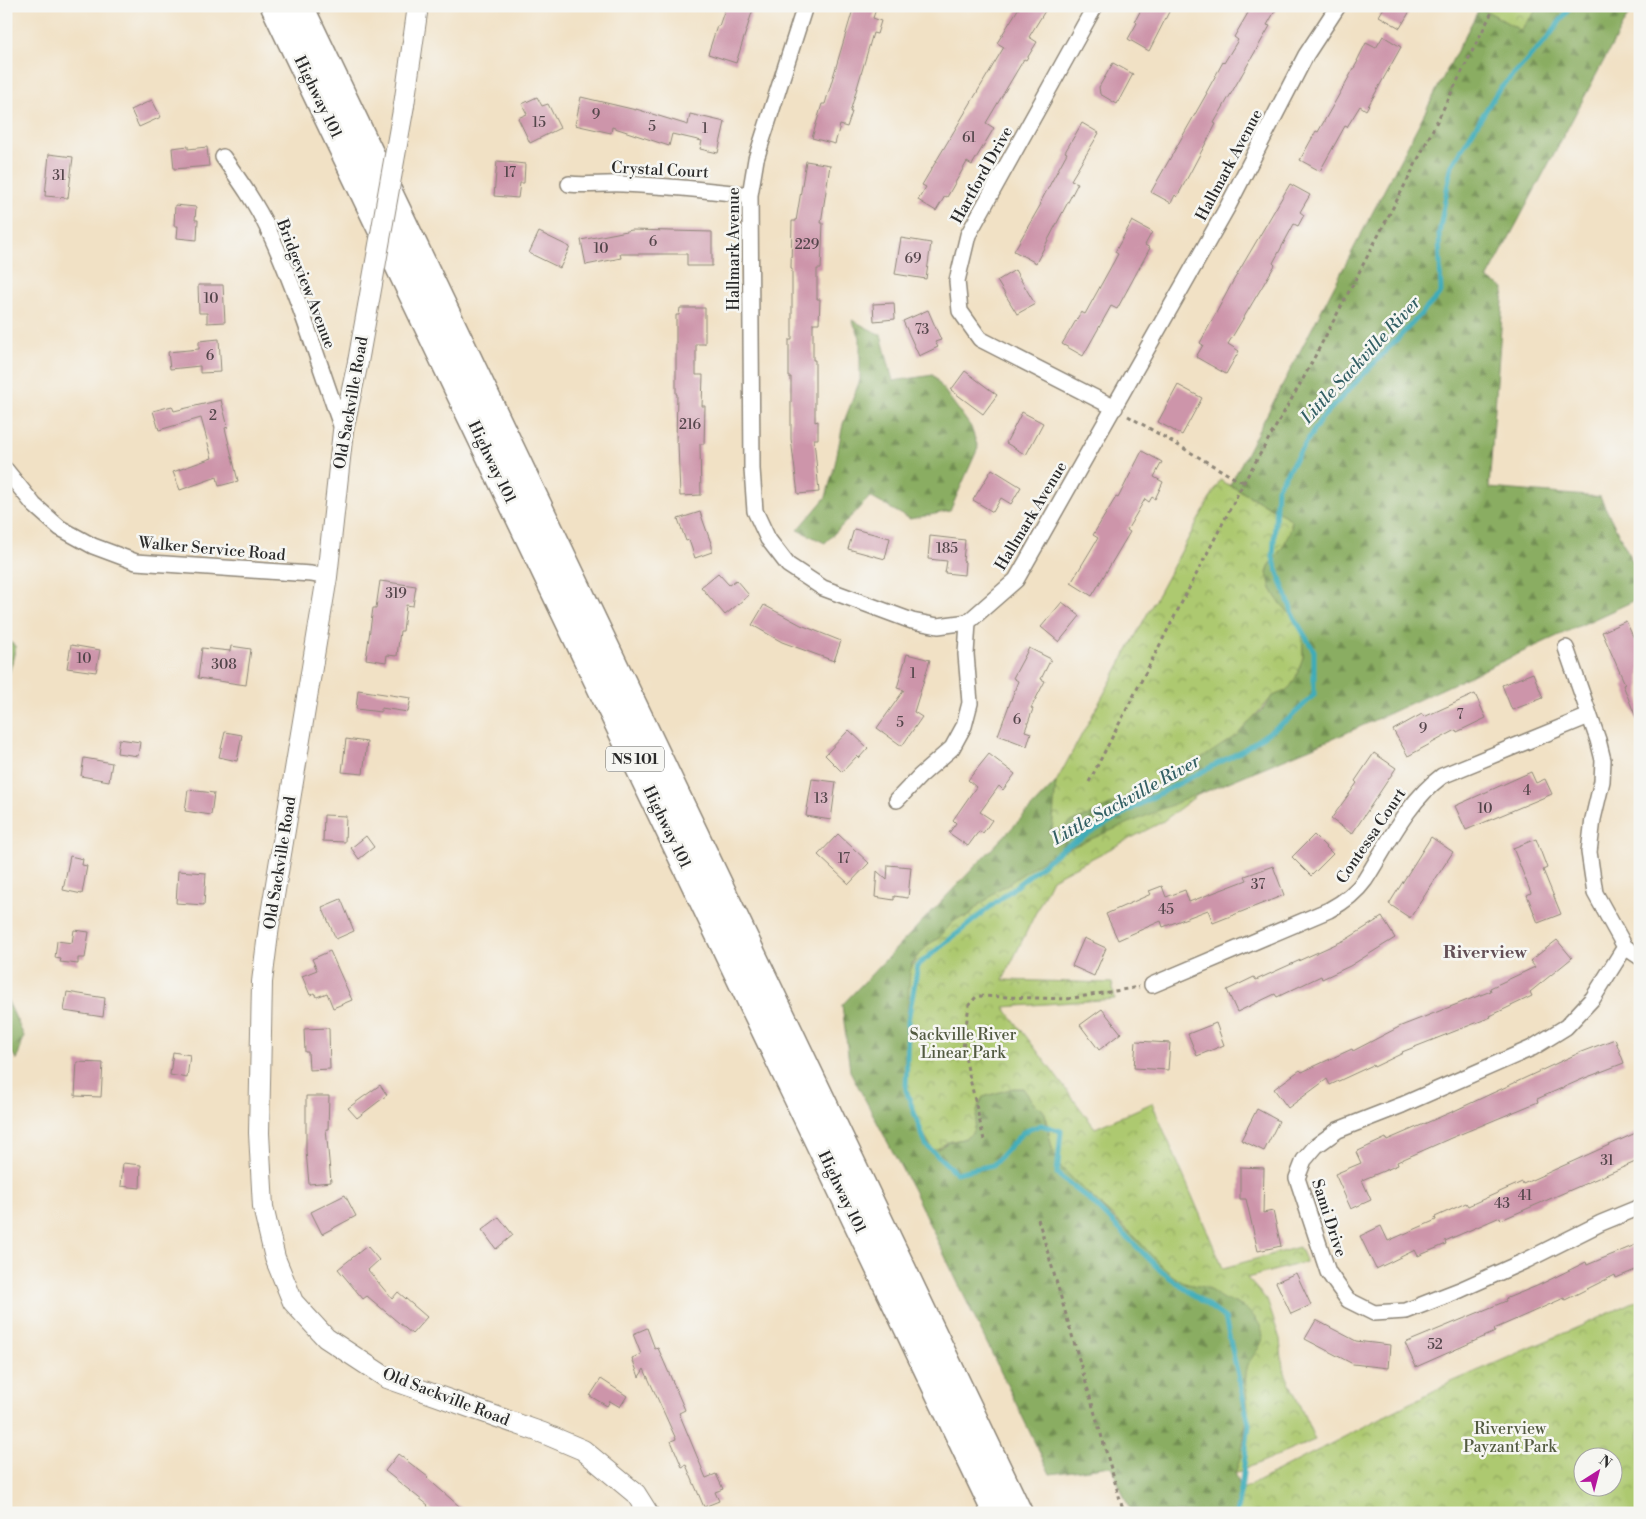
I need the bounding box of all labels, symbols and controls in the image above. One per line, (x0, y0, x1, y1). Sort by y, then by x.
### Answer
street label: Highway 101 (289, 52, 347, 142)
house number: 9 (592, 106, 600, 124)
street label: Hallmark Avenue (1191, 106, 1267, 224)
house number: 15 (532, 114, 546, 132)
house number: 5 (648, 118, 656, 136)
house number: 1 (702, 120, 708, 138)
street label: Hartford Drive (947, 123, 1017, 227)
house number: 61 (962, 129, 976, 147)
street label: Crystal Court (611, 157, 710, 183)
house number: 17 (504, 164, 516, 182)
house number: 31 (52, 167, 66, 185)
street label: Hallmark Avenue (724, 187, 744, 311)
street label: Bridgeview Avenue (272, 215, 340, 352)
house number: 6 (649, 233, 658, 251)
house number: 229 (795, 236, 819, 254)
house number: 10 (594, 240, 608, 258)
house number: 69 (905, 250, 921, 268)
house number: 10 (204, 290, 218, 308)
water label: Little Sackville River (1295, 291, 1426, 429)
house number: 73 (915, 321, 930, 339)
street label: Old Sackville Road (329, 335, 373, 471)
house number: 6 (206, 347, 215, 365)
house number: 2 (209, 407, 217, 425)
house number: 216 (679, 416, 702, 434)
street label: Highway 101 (463, 417, 521, 507)
street label: Hallmark Avenue (991, 458, 1071, 574)
street label: Walker Service Road (137, 533, 286, 565)
house number: 185 (936, 540, 958, 558)
house number: 319 (385, 585, 407, 603)
house number: 10 (77, 650, 91, 668)
house number: 308 (211, 656, 237, 674)
house number: 1 (910, 665, 916, 683)
house number: 7 (1456, 706, 1464, 724)
house number: 6 (1013, 711, 1022, 729)
house number: 5 (896, 714, 904, 732)
house number: 9 (1419, 720, 1427, 738)
road number: NS 101 (606, 746, 664, 772)
water label: Little Sackville River (1047, 750, 1204, 851)
street label: Highway 101 (638, 782, 696, 872)
house number: 4 (1523, 782, 1531, 800)
street label: Contessa Court (1332, 784, 1410, 887)
house number: 13 (814, 790, 828, 808)
street label: Old Sackville Road (260, 795, 300, 931)
house number: 10 (1478, 800, 1492, 818)
house number: 17 (838, 850, 850, 868)
house number: 37 (1251, 876, 1265, 894)
house number: 45 (1158, 901, 1174, 919)
district label: Riverview (1443, 941, 1527, 964)
park label: Sackville River Linear Park (910, 1025, 1017, 1063)
street label: Highway 101 (813, 1147, 871, 1237)
house number: 31 (1600, 1152, 1614, 1170)
street label: Sami Drive (1307, 1177, 1351, 1259)
house number: 41 (1518, 1187, 1532, 1205)
house number: 43 (1494, 1195, 1510, 1213)
house number: 52 (1427, 1336, 1443, 1354)
street label: Old Sackville Road (380, 1364, 512, 1430)
park label: Riverview Payzant Park (1463, 1419, 1558, 1457)
north arrow (1574, 1446, 1624, 1496)
text: N (1595, 1452, 1615, 1473)

